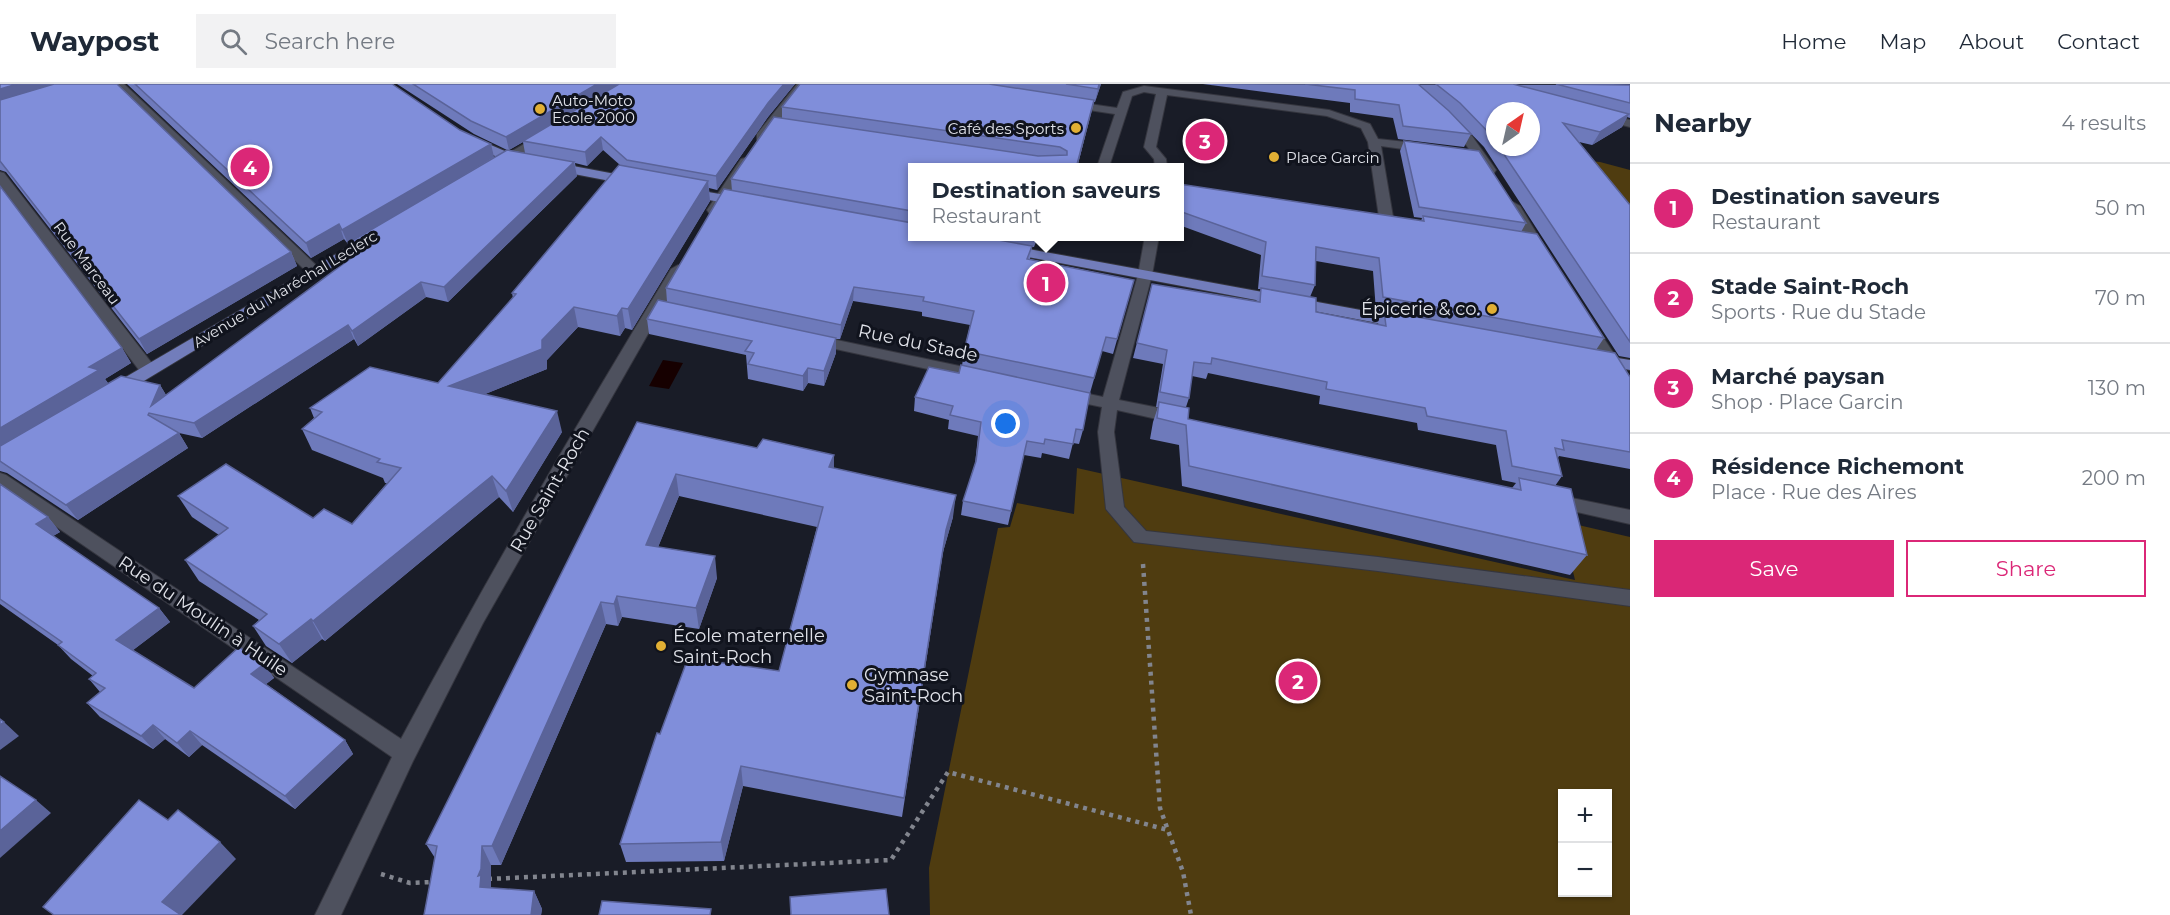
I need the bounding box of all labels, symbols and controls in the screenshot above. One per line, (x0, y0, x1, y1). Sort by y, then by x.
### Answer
search box (196, 14, 616, 68)
text: Waypost (30, 24, 160, 58)
icon: search (217, 25, 250, 58)
text: Search here (265, 28, 395, 55)
text: Home (1781, 29, 1846, 54)
text: Map (1879, 29, 1926, 54)
text: About (1959, 29, 2024, 54)
text: Contact (2057, 29, 2140, 54)
place label: Auto-Moto Ecole 2000 (552, 91, 635, 127)
marker: Auto-Moto Ecole 2000 (533, 102, 547, 116)
north arrow (1486, 102, 1540, 156)
text: Nearby (1654, 107, 1751, 139)
text: 4 results (2061, 111, 2146, 135)
pin: 3 (1186, 118, 1224, 164)
place label: Café des Sports (948, 119, 1064, 138)
marker: Café des Sports (1069, 121, 1083, 135)
pin: 4 (230, 144, 270, 190)
place label: Place Garcin (1286, 148, 1380, 167)
marker: Place Garcin (1267, 150, 1281, 164)
popup (908, 163, 1184, 241)
text: Destination saveurs (932, 177, 1160, 204)
text: Destination saveurs (1711, 183, 1940, 210)
text: 1 (1670, 196, 1677, 220)
text: 50 m (2095, 196, 2146, 220)
text: Restaurant (932, 204, 1042, 228)
text: Restaurant (1711, 210, 1821, 234)
street label: Rue Marceau (50, 218, 124, 308)
street label: Avenue du Maréchal Leclerc (189, 226, 381, 352)
pin: 1 (1026, 260, 1066, 306)
text: Stade Saint-Roch (1711, 273, 1909, 300)
text: 2 (1668, 286, 1679, 310)
text: 70 m (2095, 286, 2146, 310)
place label: Épicerie & co. (1361, 298, 1480, 320)
text: Sports · Rue du Stade (1711, 300, 1926, 324)
marker: Épicerie & co. (1485, 302, 1499, 316)
street label: Rue du Stade (856, 320, 980, 366)
text: Marché paysan (1711, 363, 1885, 390)
text: 3 (1668, 376, 1679, 400)
text: 130 m (2088, 376, 2146, 400)
text: Shop · Place Garcin (1711, 390, 1903, 414)
your location (991, 409, 1020, 438)
street label: Rue Saint-Roch (506, 424, 594, 556)
text: Résidence Richemont (1711, 453, 1964, 480)
text: 4 (1667, 466, 1680, 490)
text: 200 m (2082, 466, 2146, 490)
text: Place · Rue des Aires (1711, 480, 1916, 504)
button: Save (1654, 540, 1894, 597)
button: Share (1906, 540, 2146, 597)
street label: Rue du Moulin à Huile (114, 551, 292, 681)
place label: École maternelle Saint-Roch (673, 625, 825, 668)
marker: École maternelle Saint-Roch (654, 639, 668, 653)
pin: 2 (1278, 658, 1318, 704)
place label: Gymnase Saint-Roch (864, 664, 963, 707)
marker: Gymnase Saint-Roch (845, 678, 859, 692)
map controls (1558, 789, 1612, 897)
button: + (1558, 789, 1612, 843)
button: − (1558, 843, 1612, 897)

